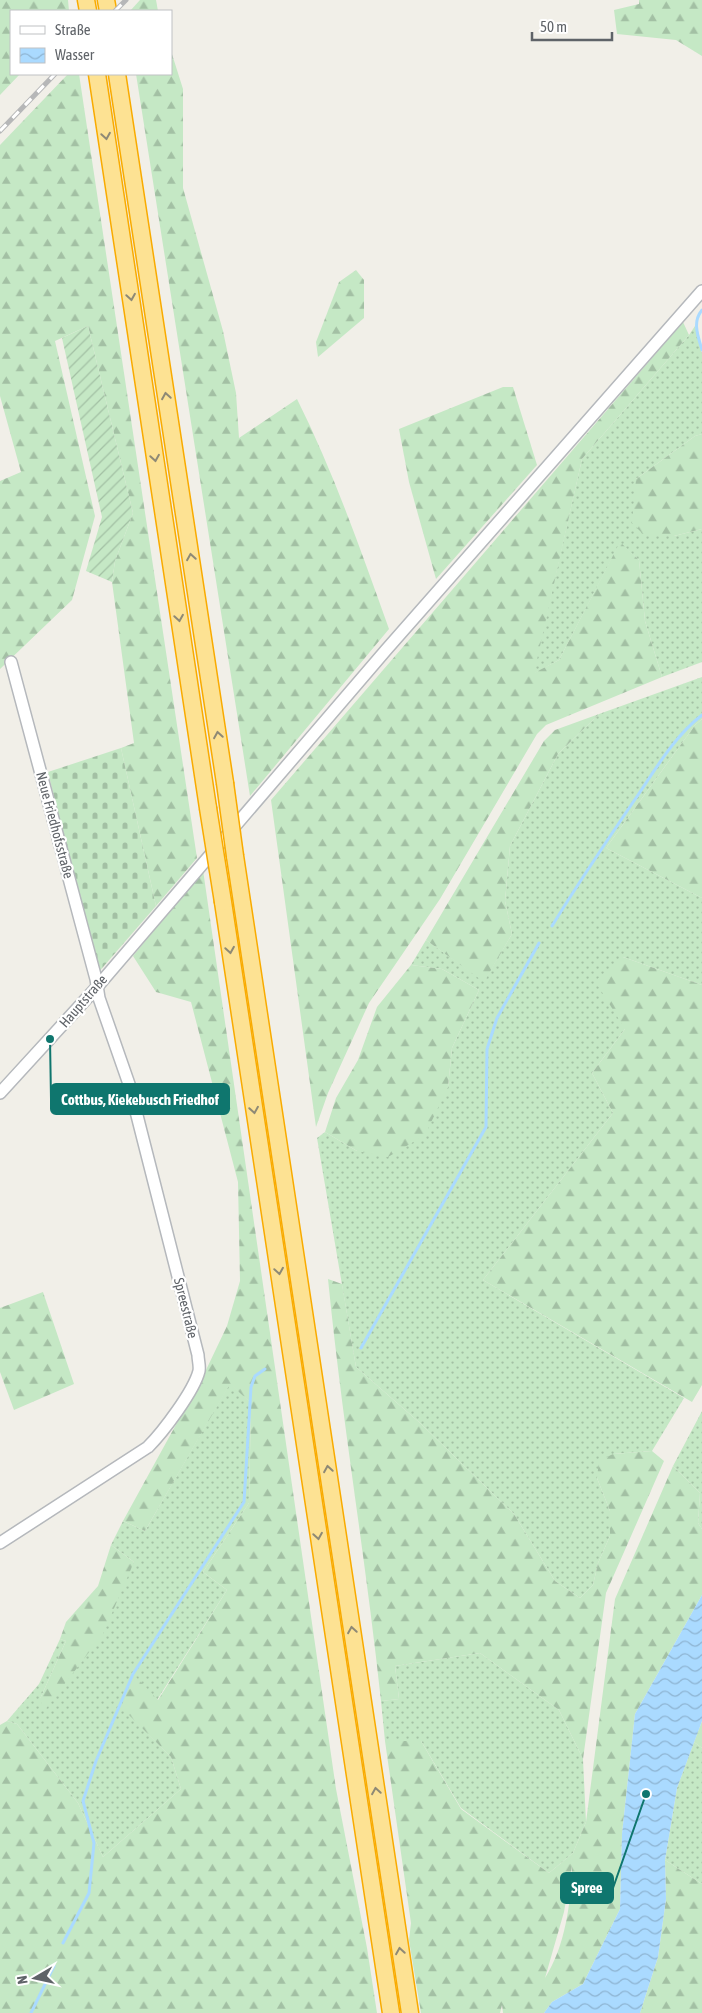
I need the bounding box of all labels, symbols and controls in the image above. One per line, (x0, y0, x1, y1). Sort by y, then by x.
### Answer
legend (10, 10, 172, 75)
scale bar (532, 10, 612, 42)
text: 50 m (540, 18, 567, 35)
text: Straße (55, 21, 91, 38)
text: Wasser (55, 46, 95, 63)
one-way arrow (101, 132, 111, 141)
one-way arrow (125, 293, 135, 301)
one-way arrow (161, 392, 172, 400)
one-way arrow (149, 454, 160, 462)
one-way arrow (186, 553, 196, 561)
one-way arrow (174, 614, 184, 623)
one-way arrow (213, 731, 223, 739)
street label: Neue Friedhofsstraße (33, 770, 77, 880)
one-way arrow (225, 945, 235, 954)
street label: Hauptstraße (56, 971, 110, 1031)
callout: Cottbus, Kiekebusch Friedhof (51, 1084, 229, 1114)
text: Cottbus, Kiekebusch Friedhof (61, 1091, 220, 1108)
one-way arrow (249, 1106, 259, 1115)
one-way arrow (273, 1267, 283, 1275)
street label: Spreestraße (171, 1276, 201, 1340)
one-way arrow (323, 1465, 333, 1473)
one-way arrow (313, 1531, 323, 1540)
one-way arrow (347, 1625, 357, 1634)
one-way arrow (371, 1786, 382, 1794)
callout: Spree (561, 1873, 613, 1903)
text: Spree (571, 1879, 603, 1896)
one-way arrow (396, 1947, 406, 1955)
north arrow (10, 1953, 60, 2003)
text: N (14, 1975, 31, 1985)

